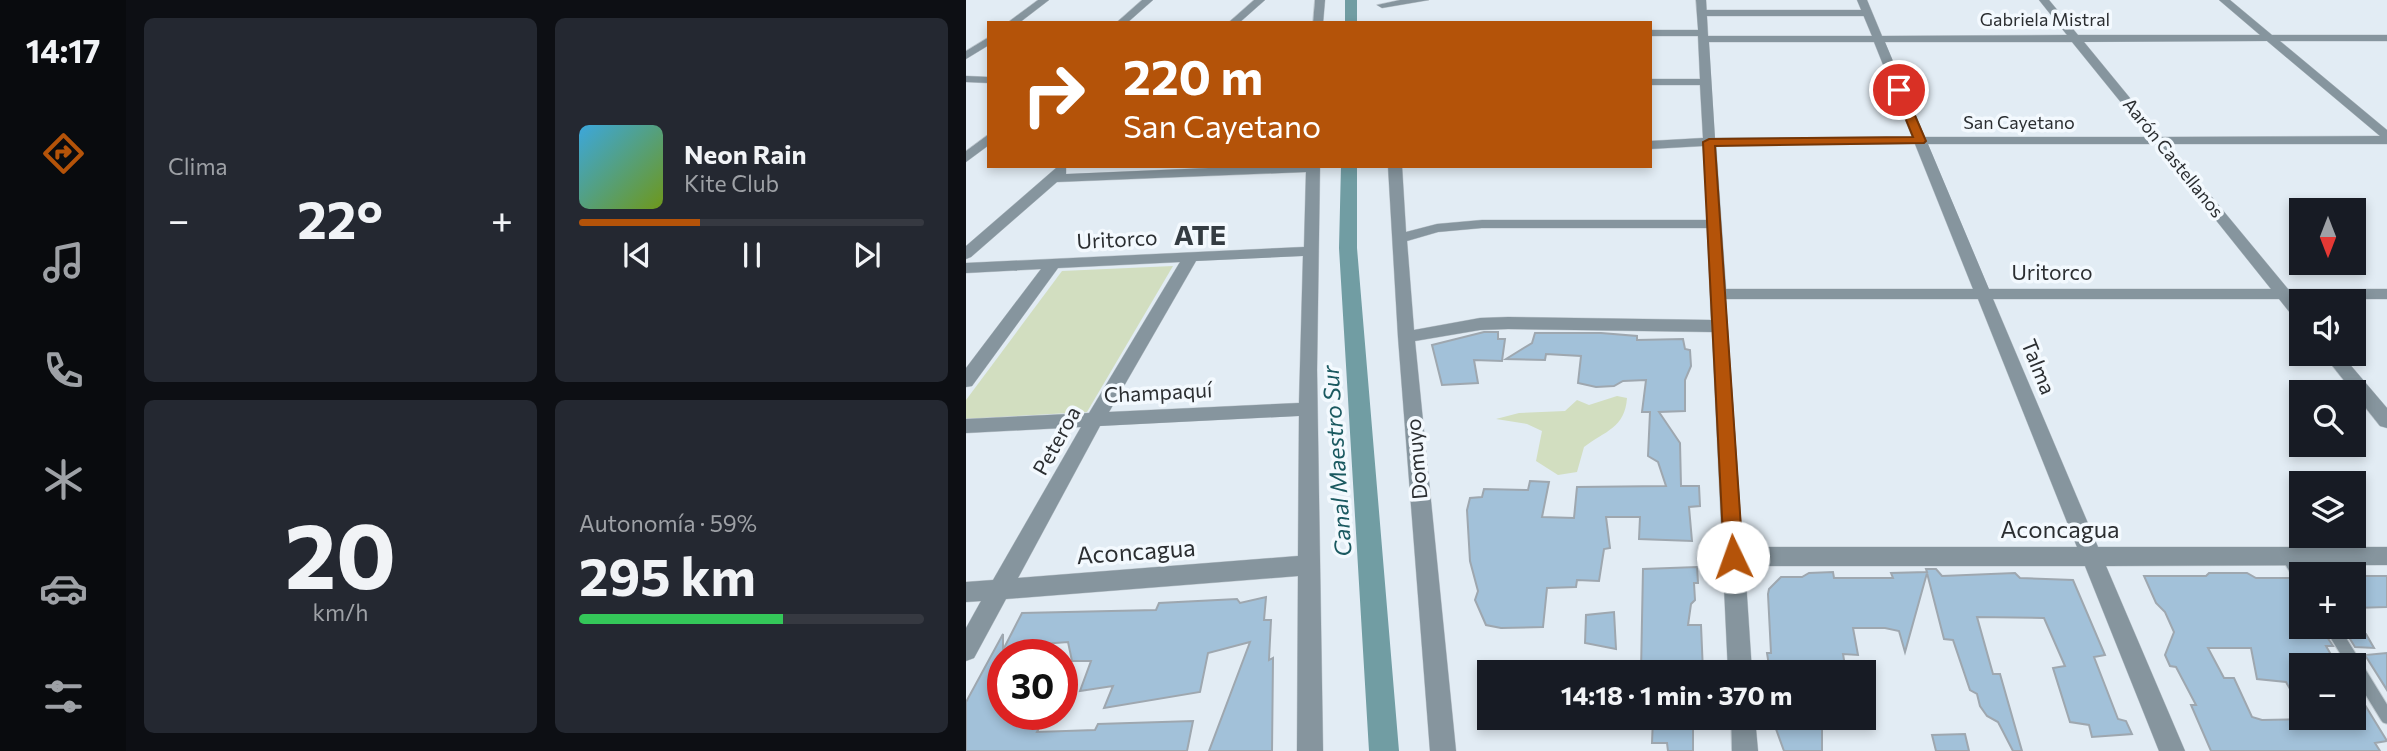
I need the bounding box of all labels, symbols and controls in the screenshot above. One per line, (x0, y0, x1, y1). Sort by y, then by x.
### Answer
street label: Gabriela Mistral (1980, 8, 2110, 30)
text: 14:17 (26, 30, 100, 70)
text: 220 m (1123, 45, 1263, 105)
icon: right (1008, 49, 1099, 140)
pin (1869, 60, 1929, 120)
icon: arrive (1880, 71, 1918, 109)
street label: Aarón Castellanos (2119, 93, 2229, 222)
text: San Cayetano (1123, 105, 1321, 145)
street label: San Cayetano (1963, 111, 2075, 133)
icon: directions (39, 129, 88, 178)
text: Neon Rain (684, 138, 807, 169)
text: Clima (168, 152, 228, 180)
text: Kite Club (684, 169, 779, 197)
text: 22° (297, 186, 383, 250)
text: − (168, 195, 190, 242)
text: + (491, 195, 513, 242)
north arrow (2289, 198, 2366, 275)
map controls (2289, 198, 2366, 730)
district label: ATE (1174, 217, 1226, 251)
street label: Uritorco (1076, 224, 1158, 253)
icon: previous (618, 236, 656, 274)
icon: pause (733, 236, 771, 274)
icon: next (848, 236, 886, 274)
icon: music (39, 238, 88, 287)
street label: Uritorco (2011, 259, 2093, 284)
button: sound (2289, 289, 2366, 366)
street label: Talma (2017, 335, 2062, 398)
icon: phone (39, 346, 88, 395)
water label: Canal Maestro Sur (1315, 364, 1357, 558)
street label: Champaquí (1103, 376, 1213, 407)
button: search (2289, 380, 2366, 457)
street label: Peteroa (1027, 401, 1085, 479)
street label: Domuyo (1400, 418, 1431, 501)
icon: climate (39, 455, 88, 504)
button: layers (2289, 471, 2366, 548)
text: 20 (285, 496, 396, 608)
text: Autonomía · 59% (579, 509, 757, 537)
street label: Aconcagua (2000, 514, 2120, 543)
position arrow (1696, 520, 1770, 594)
street label: Aconcagua (1075, 532, 1196, 569)
text: 295 km (579, 543, 756, 607)
button: + (2289, 562, 2366, 639)
icon: car (39, 564, 88, 613)
text: km/h (313, 598, 368, 626)
speed limit sign: 30 (987, 639, 1078, 730)
button: − (2289, 653, 2366, 730)
icon: filters (39, 672, 88, 721)
text: 14:18 · 1 min · 370 m (1561, 679, 1792, 710)

